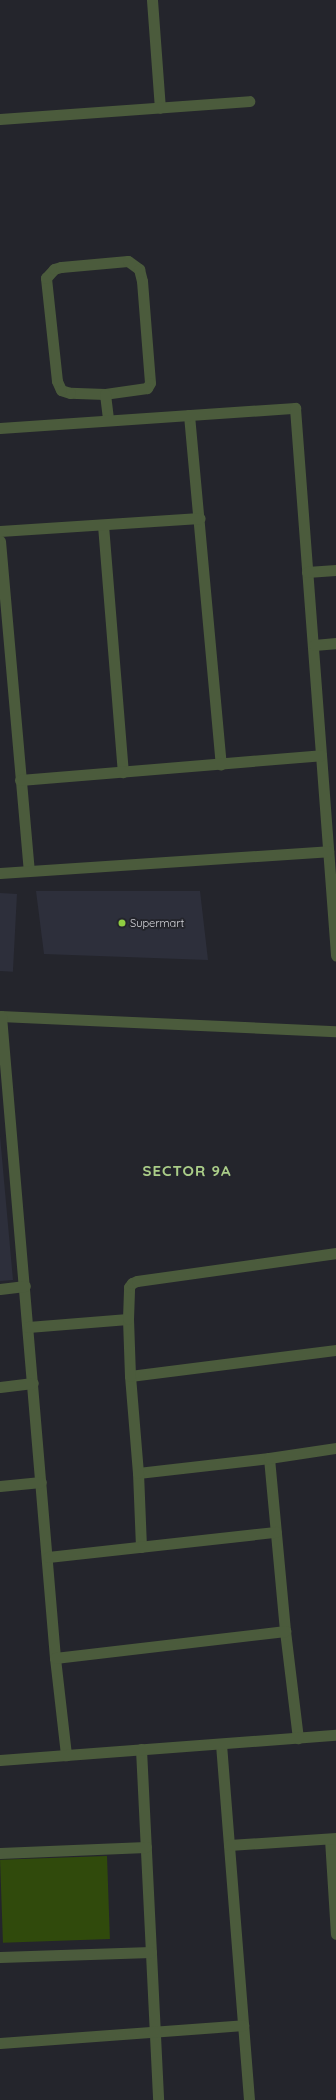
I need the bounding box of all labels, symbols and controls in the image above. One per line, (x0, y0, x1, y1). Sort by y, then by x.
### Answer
place label: Supermart (130, 916, 184, 930)
marker: Supermart (117, 918, 127, 928)
district label: SECTOR 9A (142, 1162, 232, 1180)

